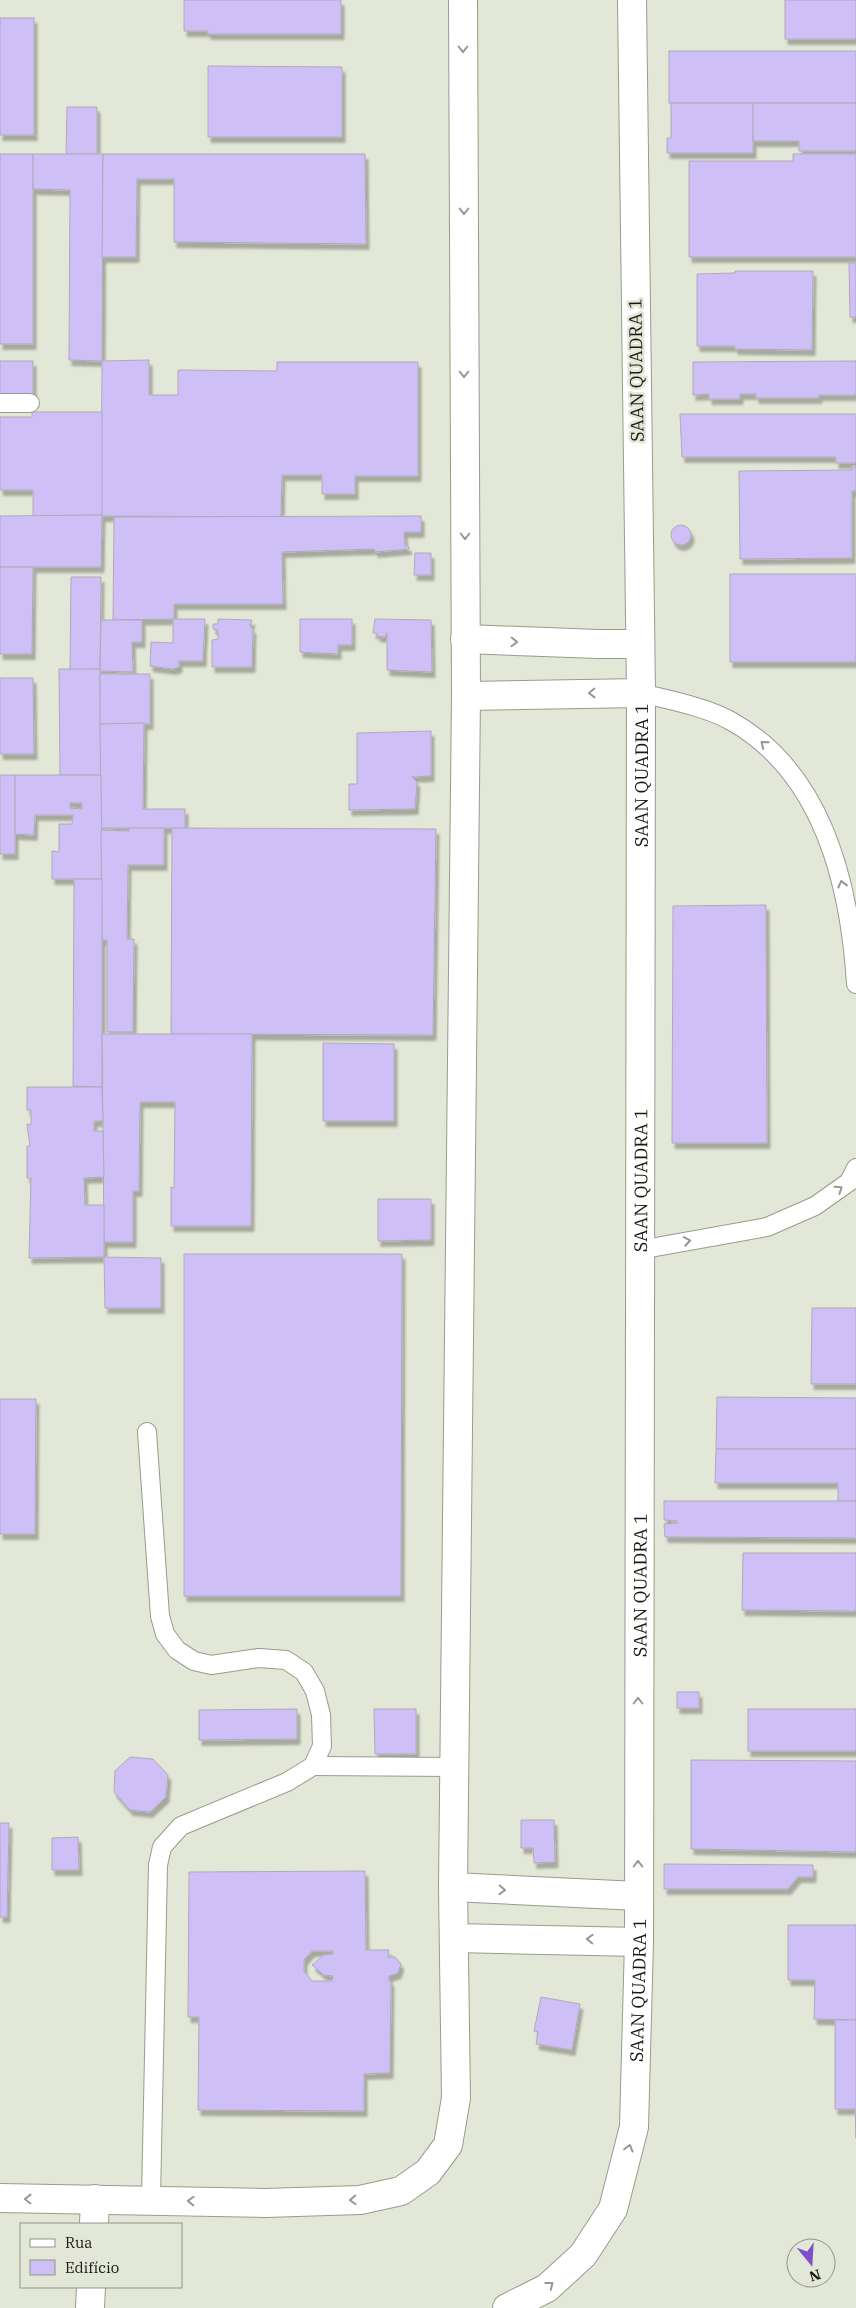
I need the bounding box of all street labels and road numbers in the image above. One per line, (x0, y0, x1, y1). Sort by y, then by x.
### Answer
street label: SAAN QUADRA 1 (623, 298, 649, 442)
street label: SAAN QUADRA 1 (629, 703, 652, 847)
street label: SAAN QUADRA 1 (629, 1108, 652, 1252)
street label: SAAN QUADRA 1 (628, 1513, 651, 1657)
street label: SAAN QUADRA 1 (624, 1918, 651, 2062)

